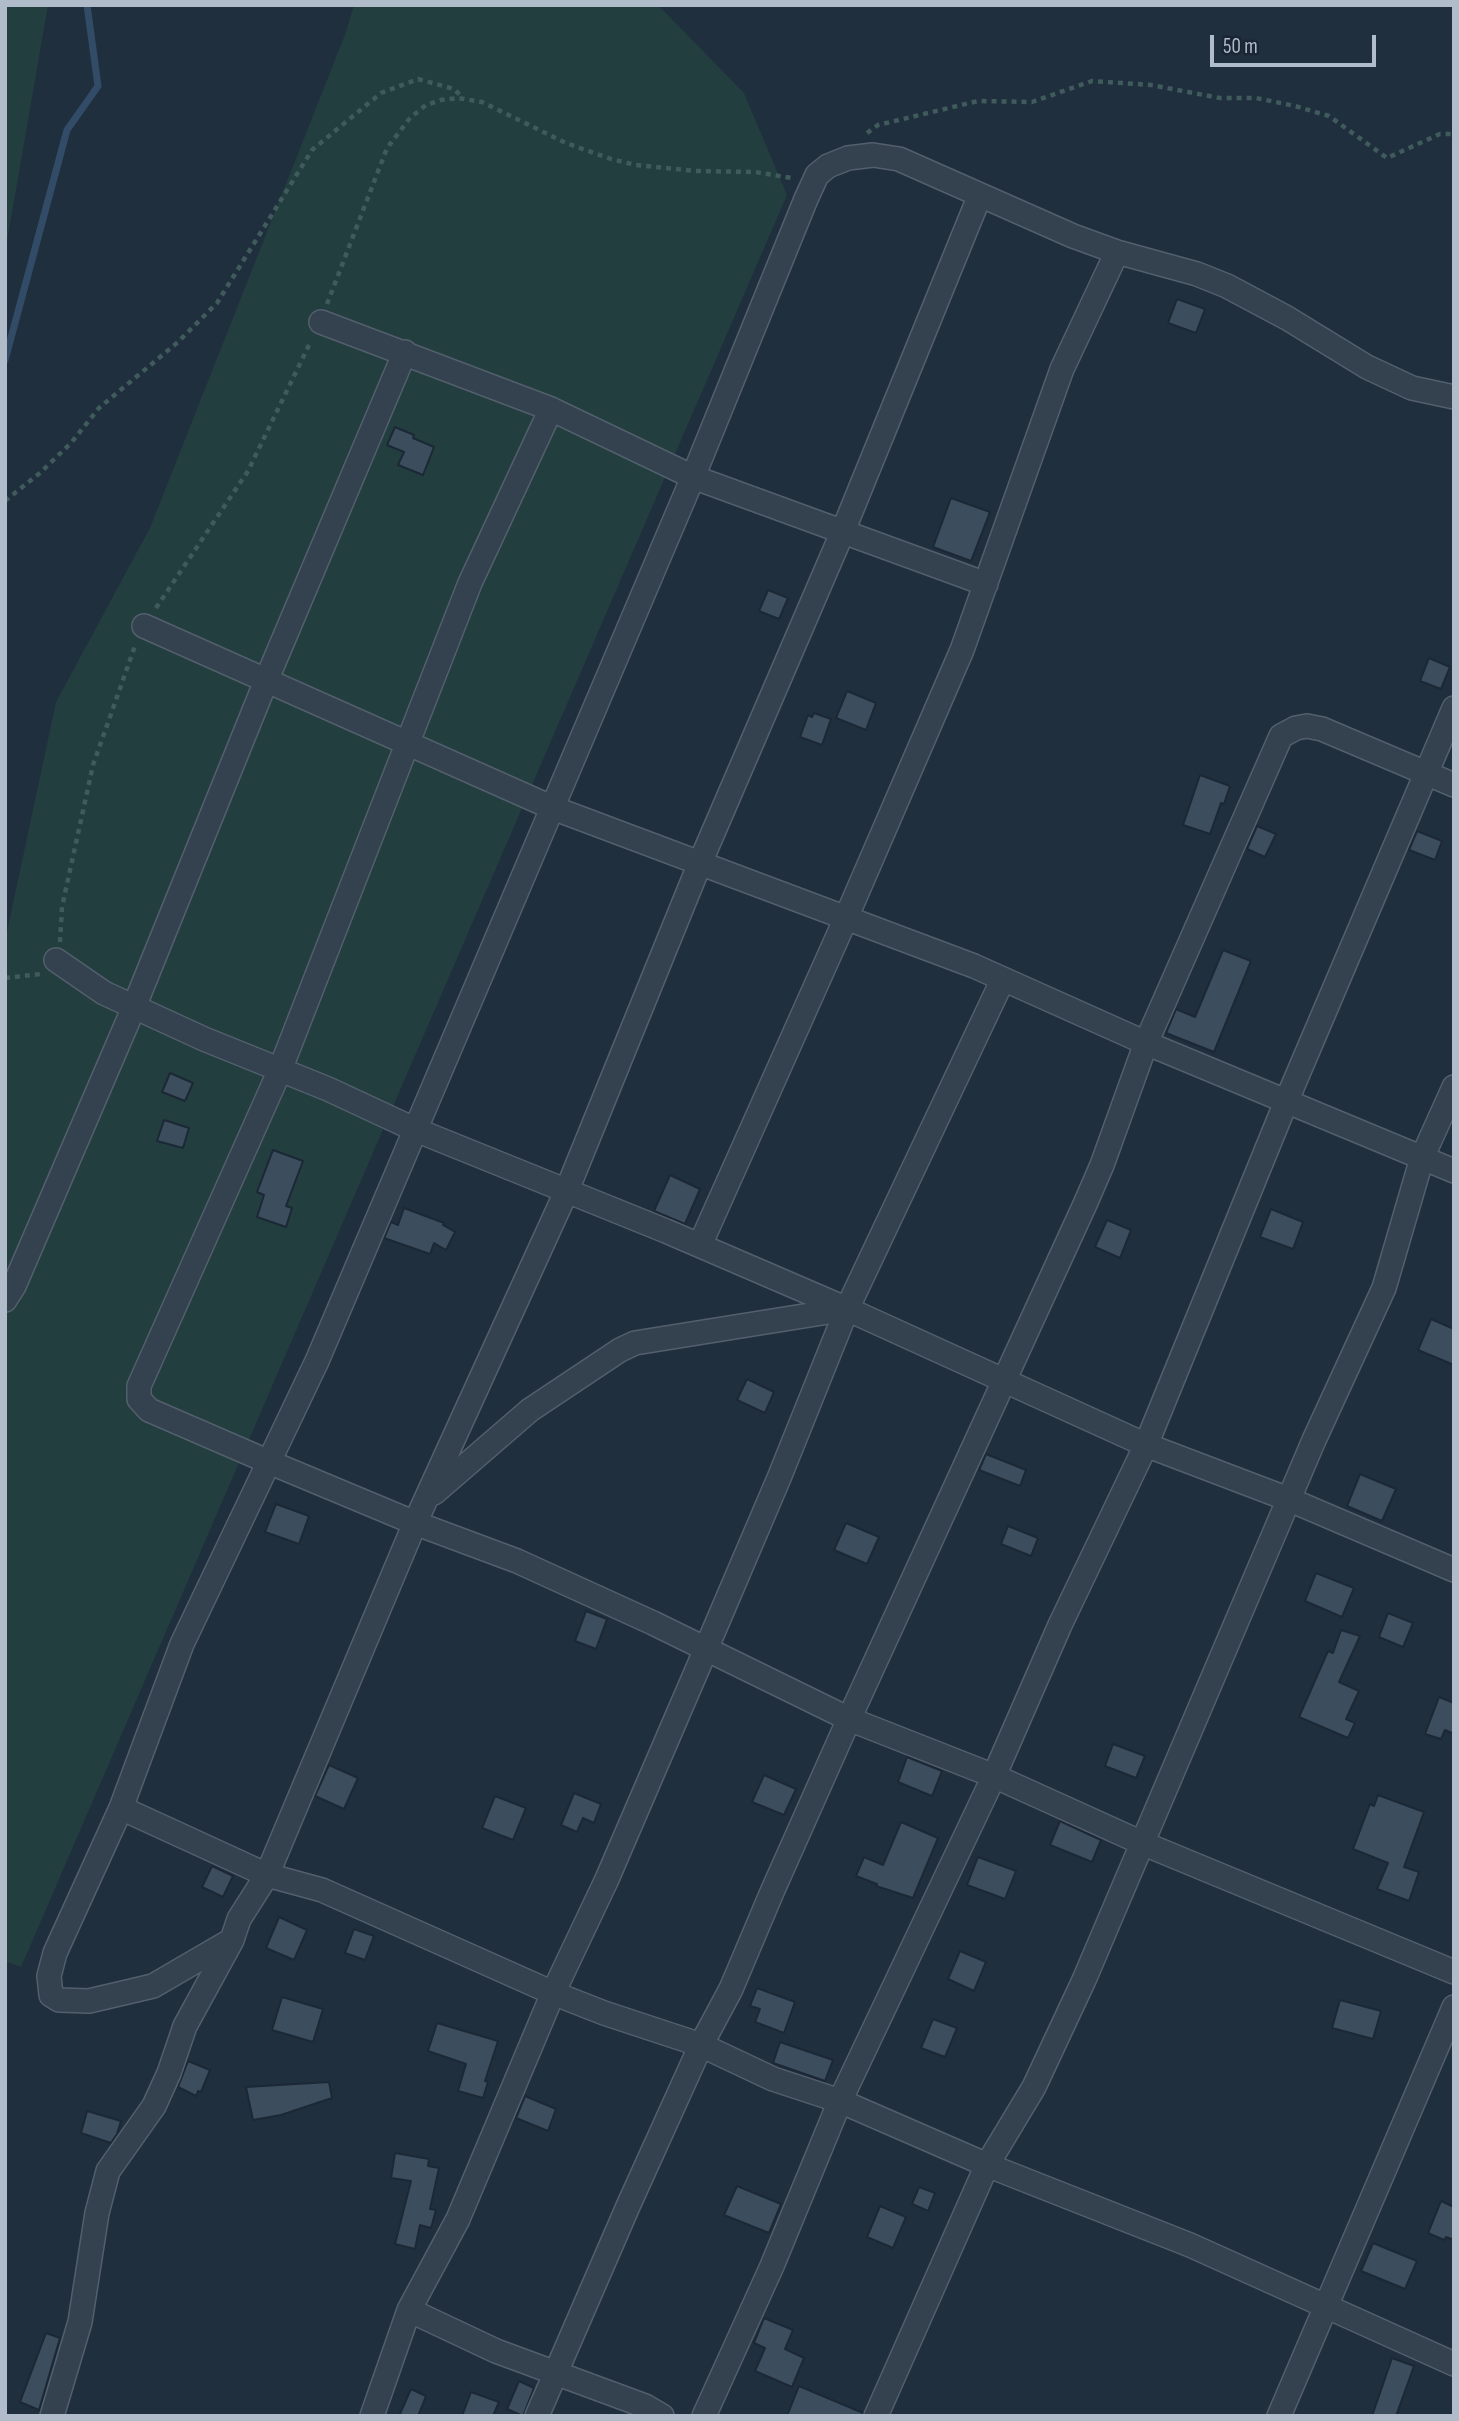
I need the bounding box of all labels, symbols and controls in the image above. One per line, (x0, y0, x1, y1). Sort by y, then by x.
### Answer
scale bar (1214, 21, 1380, 65)
text: 50 m (1223, 34, 1258, 59)

